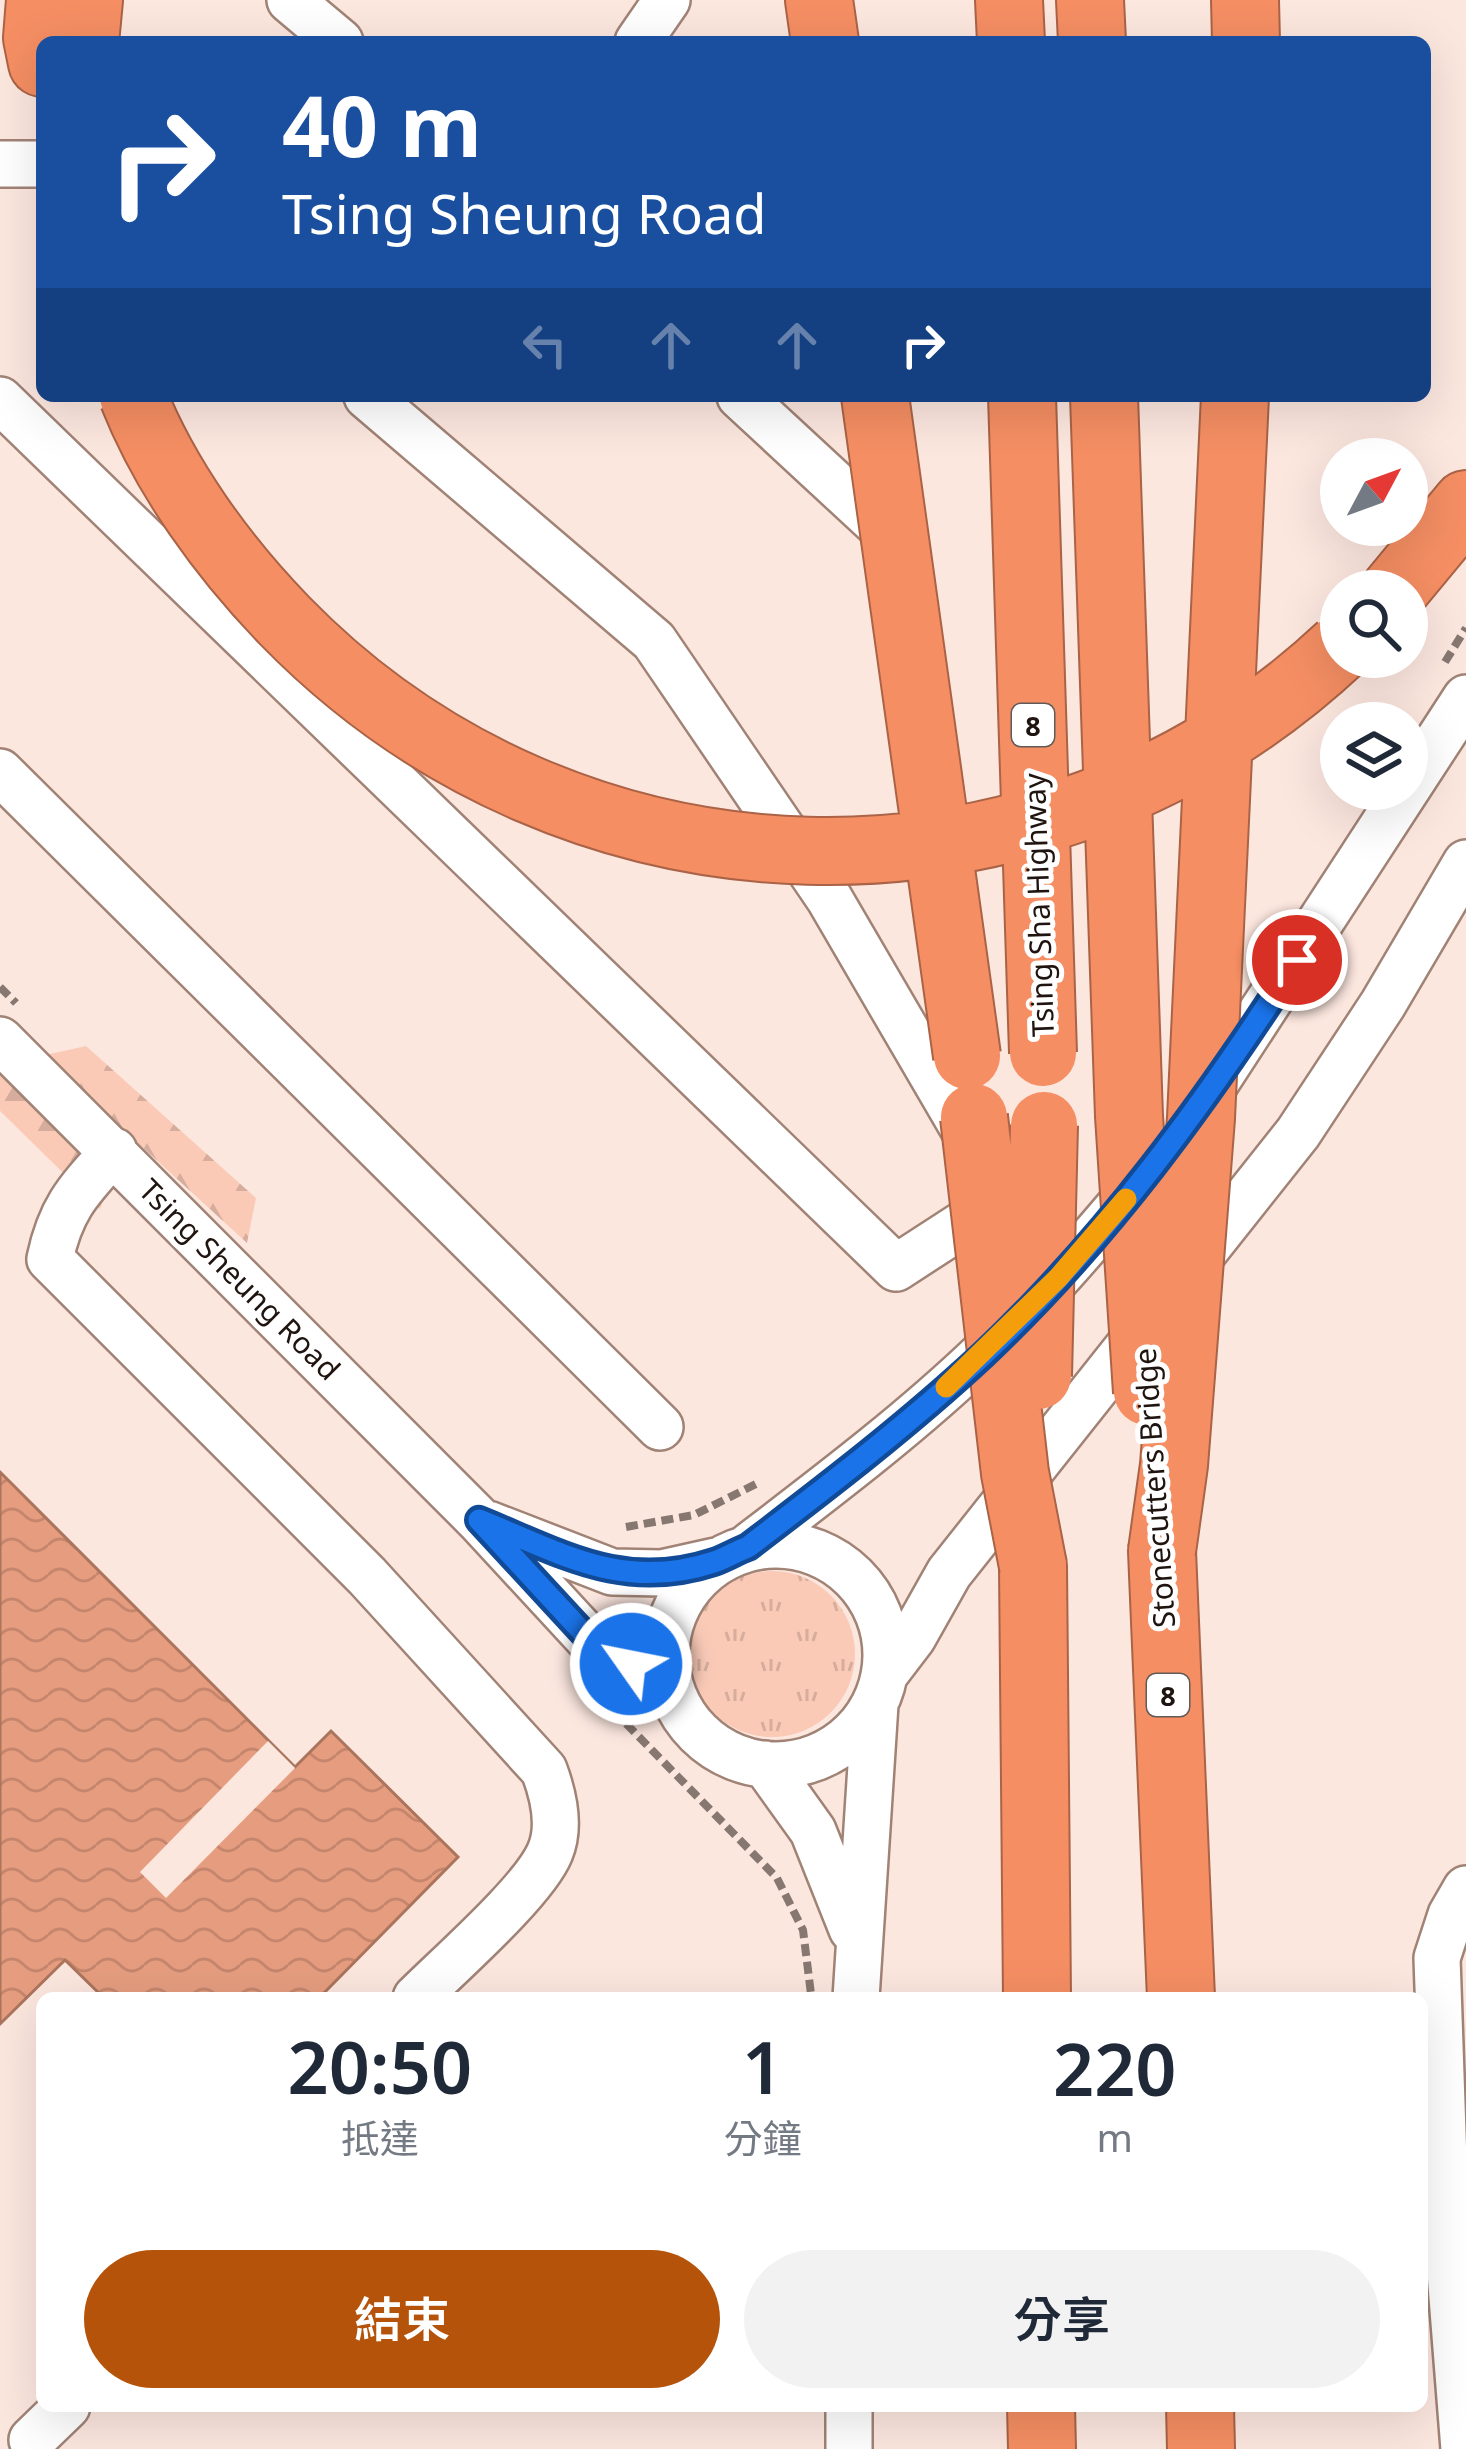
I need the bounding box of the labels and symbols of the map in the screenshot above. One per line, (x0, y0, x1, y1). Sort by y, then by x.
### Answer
north arrow (1320, 438, 1428, 546)
road number: 8 (1012, 704, 1054, 746)
street label: Tsing Sha Highway (1013, 772, 1063, 1038)
pin (1246, 909, 1348, 1011)
street label: Tsing Sheung Road (130, 1169, 350, 1389)
street label: Stonecutters Bridge (1124, 1347, 1184, 1629)
position arrow (568, 1601, 694, 1727)
road number: 8 (1147, 1674, 1189, 1716)

